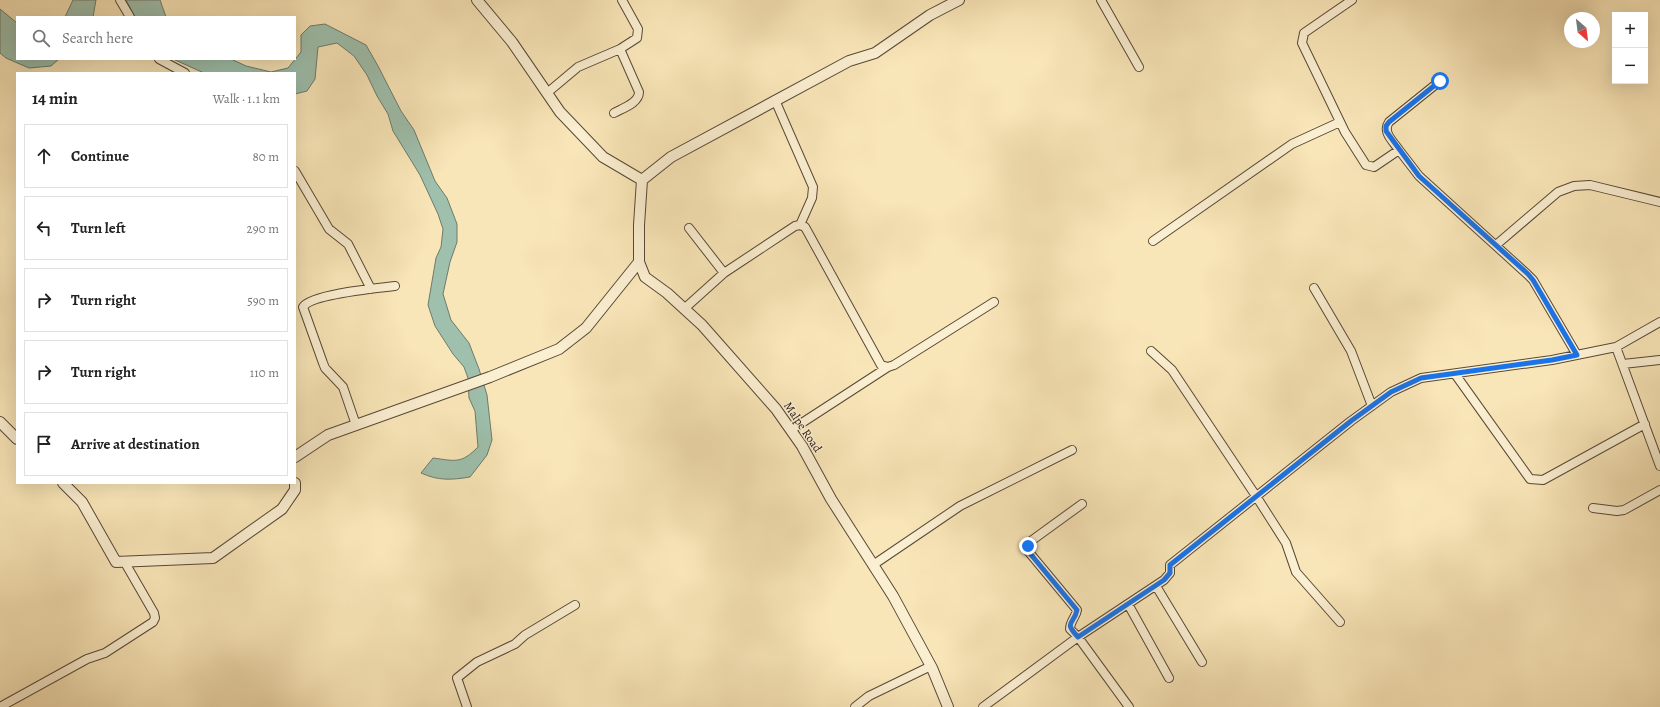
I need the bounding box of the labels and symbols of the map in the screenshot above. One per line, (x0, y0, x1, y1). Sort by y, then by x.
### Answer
north arrow (1564, 12, 1600, 48)
route start (1431, 72, 1449, 90)
street label: Malpe Road (780, 399, 826, 456)
route end (1019, 537, 1037, 555)

